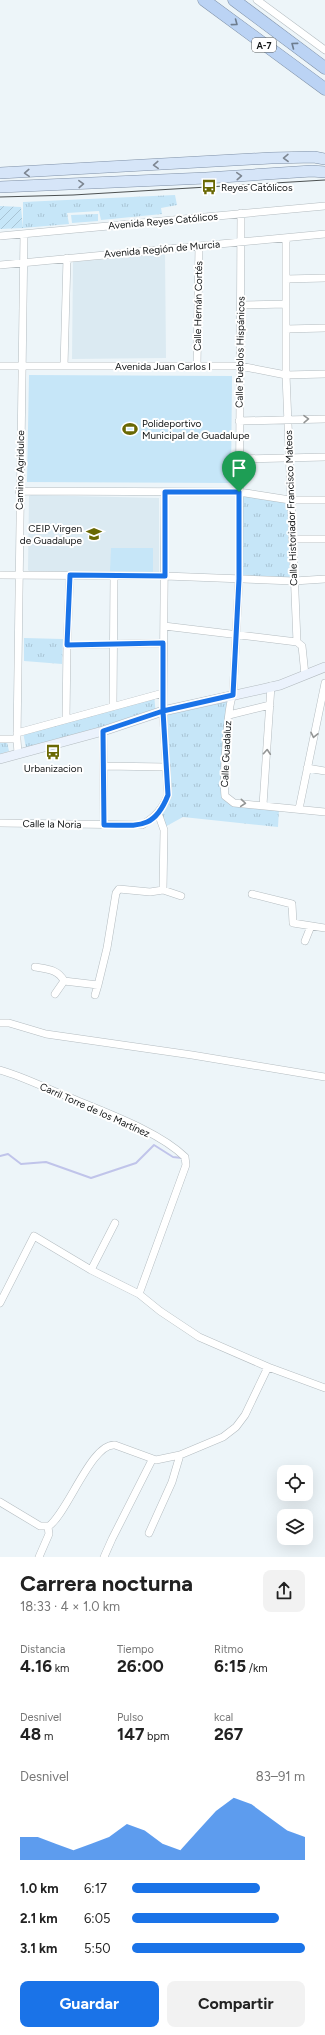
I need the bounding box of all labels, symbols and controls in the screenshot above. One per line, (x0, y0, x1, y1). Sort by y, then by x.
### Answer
one-way arrow (231, 18, 238, 25)
road number: A-7 (252, 38, 276, 52)
one-way arrow (291, 43, 298, 50)
one-way arrow (283, 154, 289, 162)
one-way arrow (153, 160, 159, 169)
one-way arrow (24, 168, 30, 177)
one-way arrow (236, 171, 242, 180)
bus stop icon: Reyes Católicos (200, 178, 218, 196)
one-way arrow (78, 179, 84, 188)
place label: Reyes Católicos (221, 181, 293, 194)
street label: Avenida Reyes Católicos (108, 210, 219, 232)
street label: Avenida Región de Murcia (103, 237, 221, 261)
street label: Calle Hernán Cortés (191, 261, 205, 351)
street label: Calle Pueblos Hispánicos (233, 296, 247, 408)
street label: Avenida Juan Carlos I (115, 360, 211, 373)
one-way arrow (303, 415, 309, 423)
place label: Polideportivo Municipal de Guadalupe (142, 417, 250, 442)
sports icon: Polideportivo Municipal de Guadalupe (121, 420, 139, 438)
street label: Camino Agridulce (13, 429, 27, 510)
street label: Calle Historiador Francisco Mateos (282, 430, 300, 586)
pin (222, 451, 256, 492)
icon: arrive (228, 457, 250, 479)
place label: CEIP Virgen de Guadalupe (20, 522, 83, 547)
school or university icon: CEIP Virgen de Guadalupe (85, 525, 103, 543)
street label: Calle Guadaluz (218, 720, 234, 788)
one-way arrow (311, 732, 319, 738)
bus stop icon: Urbanizacion (44, 743, 62, 761)
one-way arrow (262, 749, 271, 755)
place label: Urbanizacion (24, 762, 83, 775)
one-way arrow (240, 799, 246, 808)
street label: Calle la Noria (23, 817, 81, 831)
street label: Carril Torre de los Martínez (38, 1080, 152, 1140)
map controls (277, 1465, 313, 1545)
button: locate (277, 1465, 313, 1501)
button: layers (277, 1509, 313, 1545)
text: Carrera nocturna (20, 1570, 193, 1597)
button: share (263, 1570, 305, 1612)
text: 18:33 · 4 × 1.0 km (20, 1599, 120, 1614)
text: Distancia (20, 1643, 65, 1656)
text: Tiempo (117, 1643, 154, 1656)
text: Ritmo (214, 1643, 243, 1656)
text: 4.16 (20, 1656, 52, 1676)
text: 26:00 (117, 1656, 164, 1676)
text: 6:15 (214, 1656, 246, 1676)
text: km (52, 1662, 69, 1675)
text: /km (246, 1662, 268, 1675)
text: Desnivel (20, 1711, 61, 1724)
text: Pulso (117, 1711, 143, 1724)
text: kcal (214, 1711, 233, 1724)
text: 48 (20, 1724, 41, 1744)
text: 147 (117, 1724, 144, 1744)
text: 267 (214, 1724, 243, 1744)
text: m (41, 1730, 53, 1743)
text: bpm (144, 1730, 169, 1743)
text: Desnivel (20, 1769, 69, 1784)
text: 83–91 m (256, 1769, 305, 1784)
text: 1.0 km (20, 1881, 59, 1896)
text: 6:17 (84, 1881, 107, 1896)
text: 2.1 km (20, 1911, 58, 1926)
text: 6:05 (84, 1911, 110, 1926)
text: 3.1 km (20, 1941, 57, 1956)
text: 5:50 (84, 1941, 111, 1956)
button: Guardar (20, 1981, 159, 2027)
button: Compartir (167, 1981, 305, 2027)

